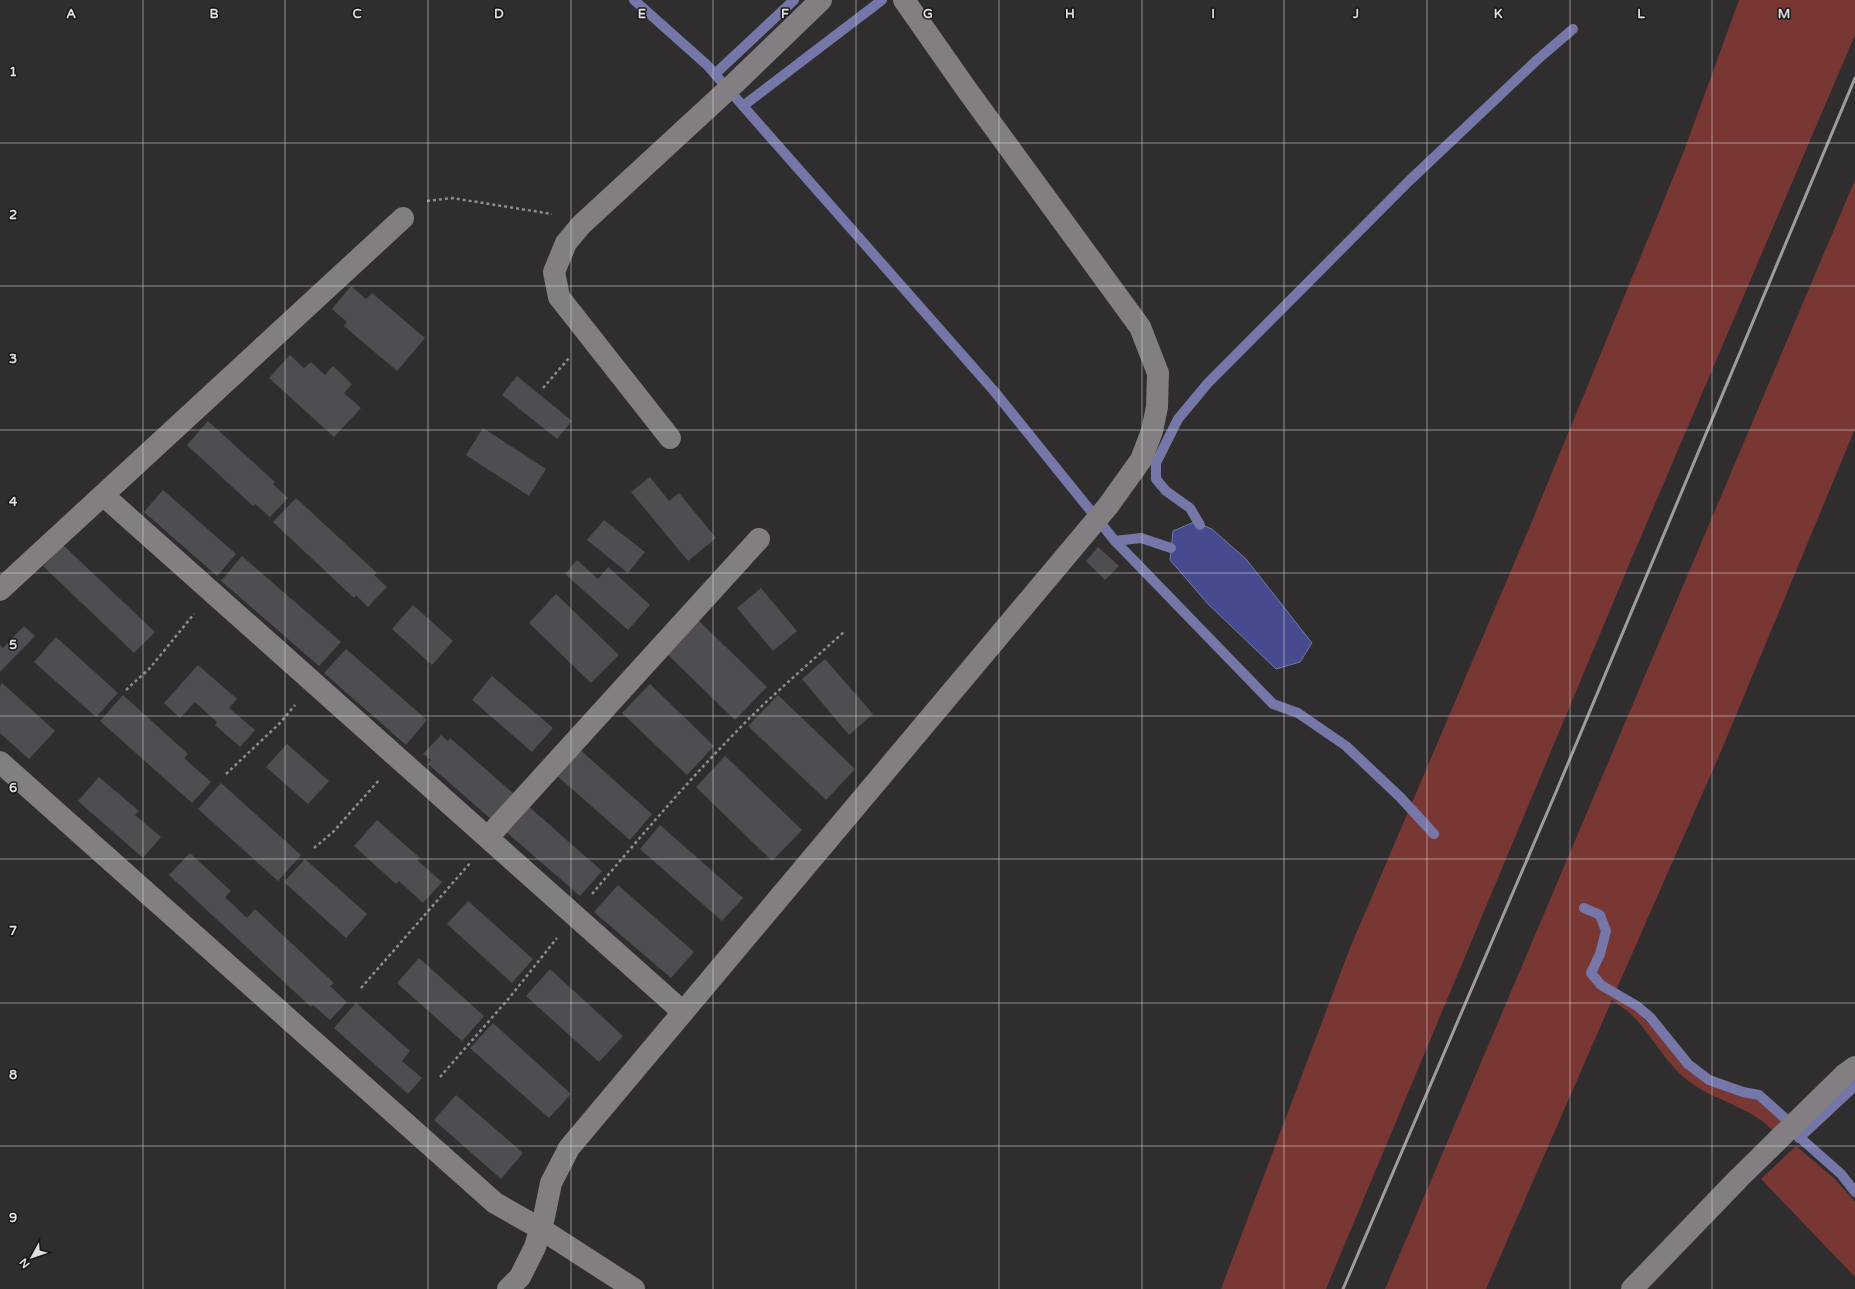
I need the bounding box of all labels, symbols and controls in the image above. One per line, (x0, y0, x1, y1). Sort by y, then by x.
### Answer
text: A (66, 6, 76, 22)
text: B (209, 6, 219, 22)
text: C (352, 6, 362, 22)
text: D (494, 6, 504, 22)
text: E (638, 6, 646, 22)
text: F (781, 6, 789, 22)
text: G (923, 6, 933, 22)
text: H (1065, 6, 1075, 22)
text: I (1211, 6, 1215, 22)
text: J (1352, 6, 1359, 22)
text: K (1494, 6, 1503, 22)
text: L (1637, 6, 1645, 22)
text: M (1778, 6, 1790, 22)
text: 1 (9, 64, 17, 80)
text: 2 (9, 207, 17, 223)
text: 3 (9, 351, 17, 367)
text: 4 (9, 494, 18, 510)
text: 5 (9, 637, 17, 653)
text: 6 (9, 780, 17, 796)
text: 7 (9, 923, 17, 939)
text: 8 (9, 1067, 17, 1083)
text: 9 (9, 1210, 17, 1226)
north arrow (12, 1237, 52, 1277)
text: N (17, 1256, 33, 1271)

